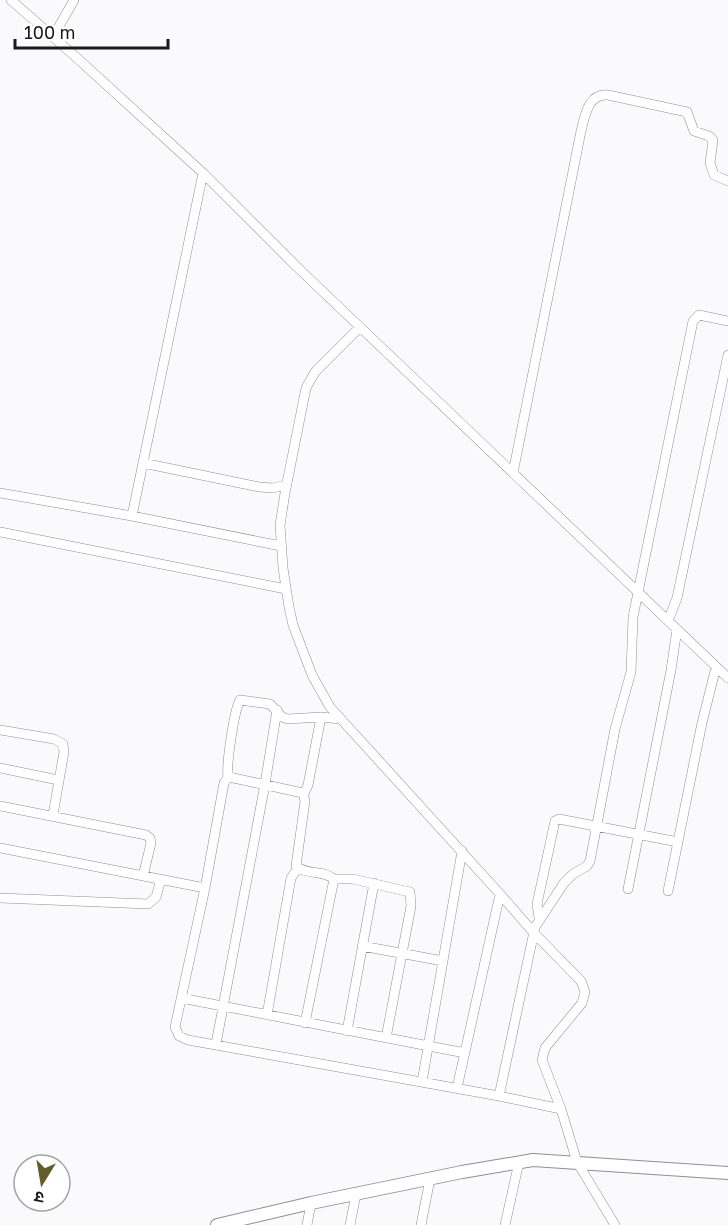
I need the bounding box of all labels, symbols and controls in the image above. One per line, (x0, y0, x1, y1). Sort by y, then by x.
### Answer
scale bar (15, 12, 168, 50)
text: 100 m (24, 21, 75, 43)
north arrow (12, 1153, 72, 1213)
text: उ (32, 1187, 46, 1208)

